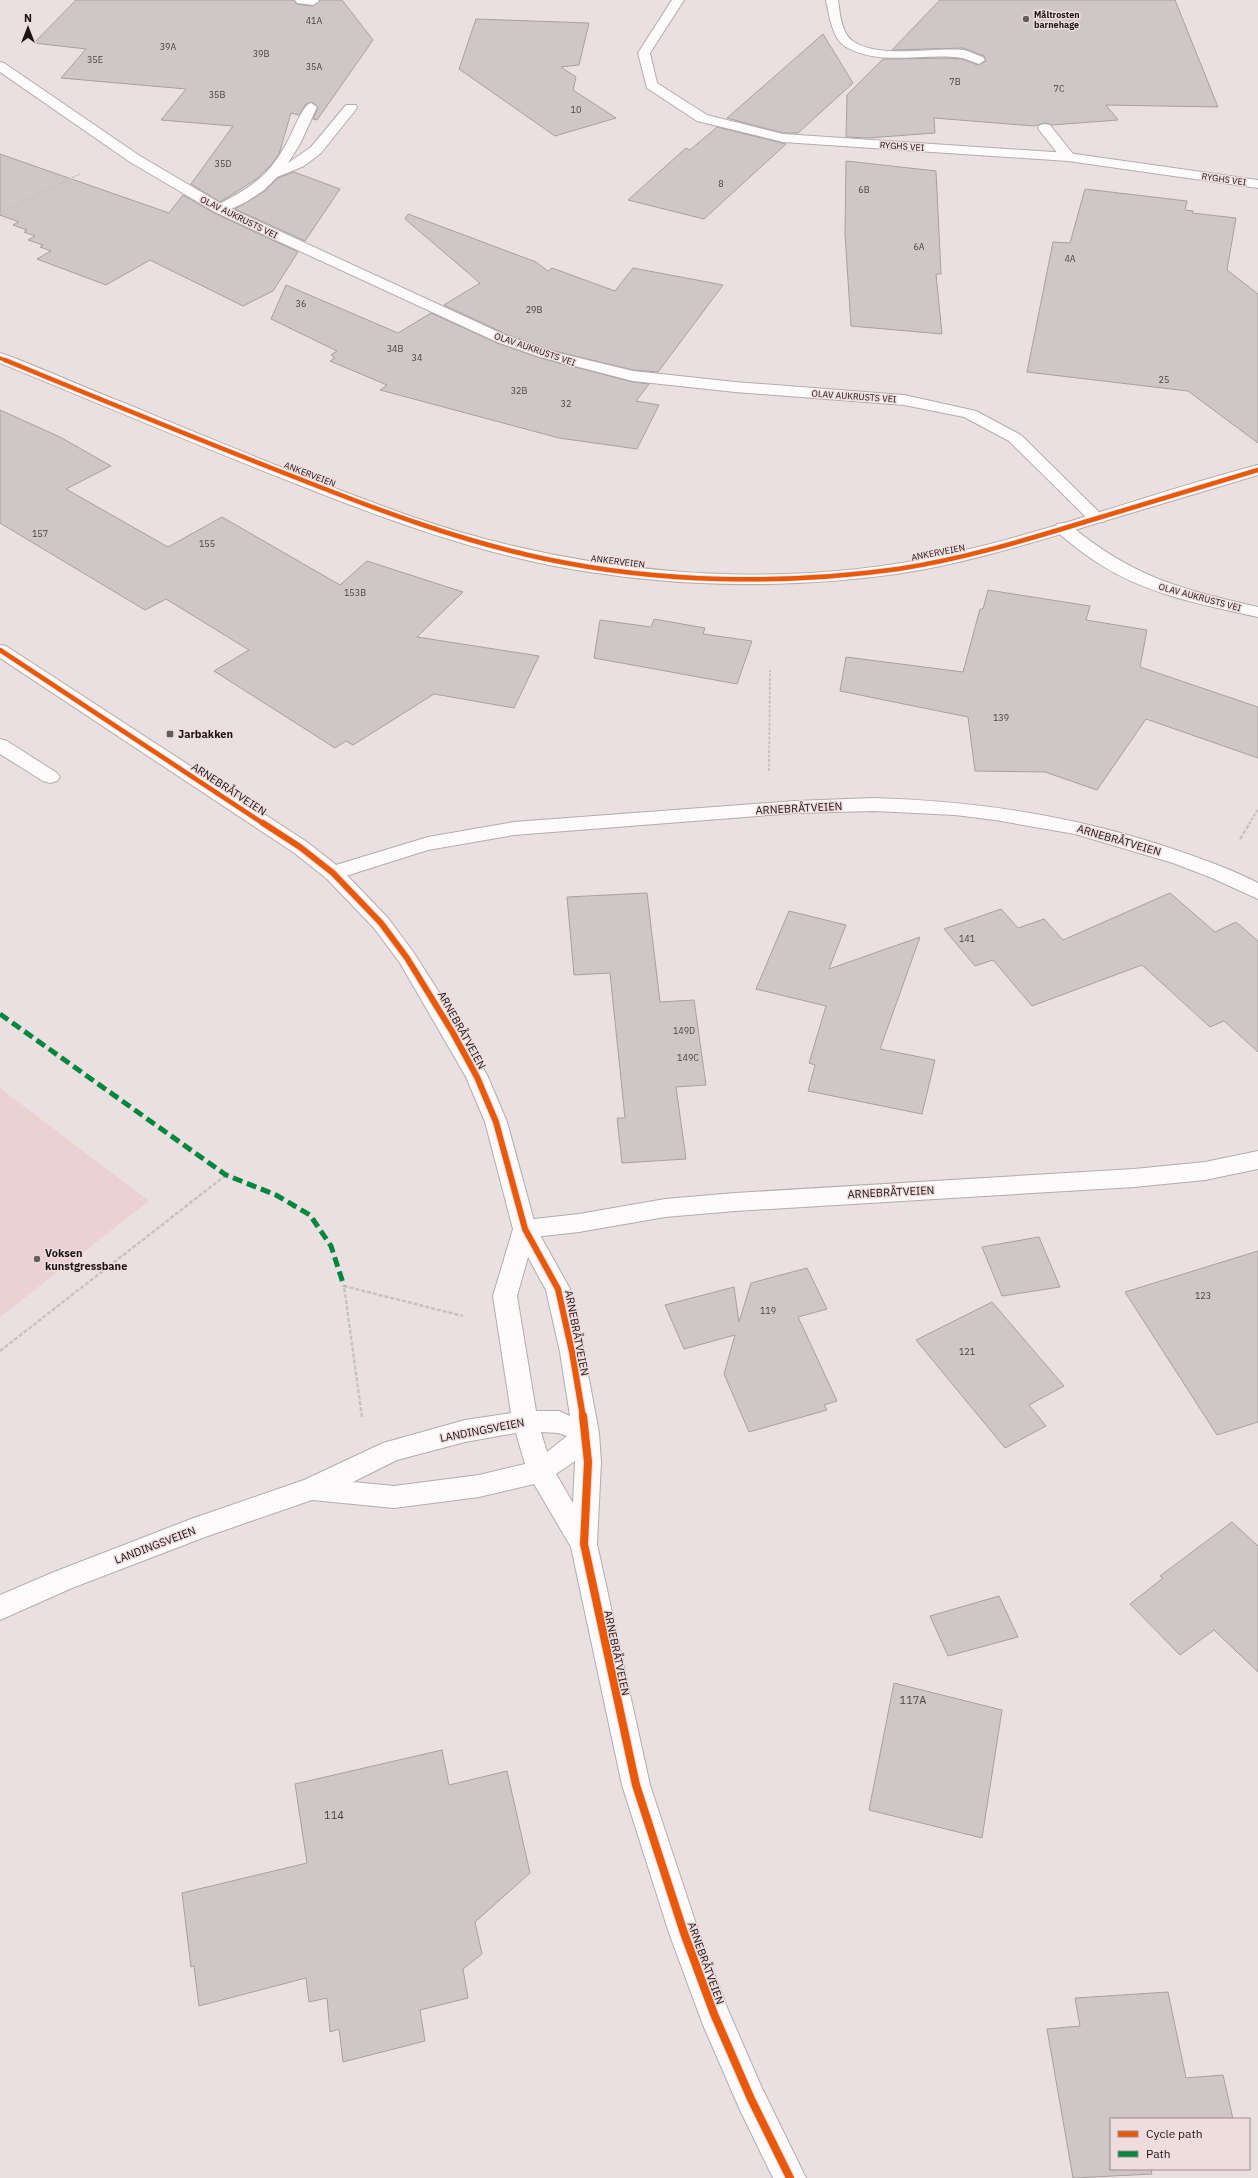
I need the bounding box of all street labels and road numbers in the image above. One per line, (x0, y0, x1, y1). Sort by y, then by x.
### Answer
street label: RYGHS VEI (879, 139, 925, 153)
street label: RYGHS VEI (1201, 170, 1247, 188)
street label: OLAV AUKRUSTS VEI (198, 193, 280, 241)
street label: OLAV AUKRUSTS VEI (493, 330, 577, 368)
street label: OLAV AUKRUSTS VEI (811, 388, 897, 404)
street label: ANKERVEIEN (283, 459, 337, 489)
street label: ANKERVEIEN (910, 541, 966, 563)
street label: ANKERVEIEN (590, 552, 646, 570)
street label: OLAV AUKRUSTS VEI (1157, 581, 1243, 613)
street label: ARNEBRÅTVEIEN (189, 759, 269, 819)
street label: ARNEBRÅTVEIEN (755, 799, 843, 817)
street label: ARNEBRÅTVEIEN (1075, 821, 1163, 859)
street label: ARNEBRÅTVEIEN (435, 989, 489, 1071)
street label: ARNEBRÅTVEIEN (847, 1183, 935, 1201)
street label: ARNEBRÅTVEIEN (562, 1289, 592, 1377)
street label: LANDINGSVEIEN (439, 1415, 525, 1445)
street label: LANDINGSVEIEN (112, 1523, 198, 1567)
street label: ARNEBRÅTVEIEN (601, 1609, 633, 1697)
street label: ARNEBRÅTVEIEN (685, 1920, 727, 2006)

